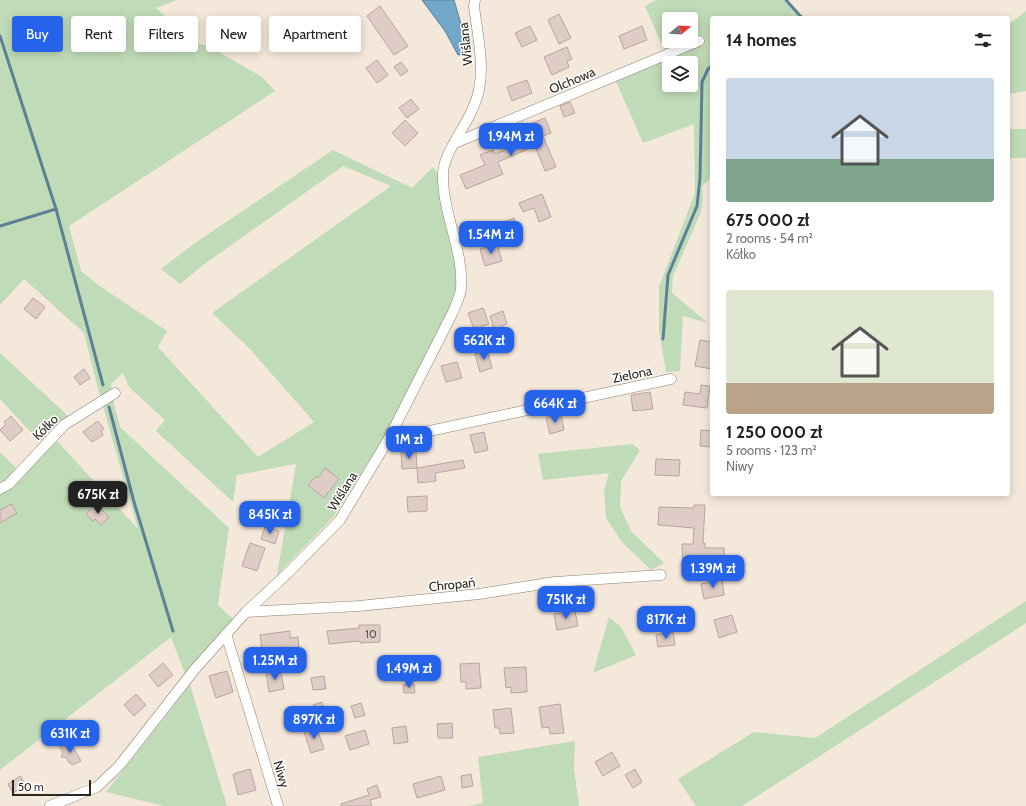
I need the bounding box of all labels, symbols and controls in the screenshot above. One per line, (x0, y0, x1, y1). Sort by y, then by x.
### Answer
north arrow (662, 12, 698, 48)
map controls (662, 12, 698, 92)
chip: Buy (12, 16, 63, 52)
chip: Rent (71, 16, 126, 52)
chip: Filters (134, 16, 198, 52)
chip: New (206, 16, 261, 52)
chip: Apartment (269, 16, 361, 52)
street label: Wiślana (455, 21, 475, 66)
icon: filters (972, 29, 994, 51)
text: 14 homes (726, 30, 796, 50)
button: layers (662, 56, 698, 92)
street label: Olchowa (547, 63, 598, 97)
icon: home (824, 104, 896, 176)
pin: 1.94M zł (470, 123, 552, 157)
text: 1.94M zł (488, 128, 534, 144)
text: 675 000 zł (726, 210, 809, 230)
pin: 1.54M zł (450, 221, 532, 255)
text: 1.54M zł (468, 226, 514, 242)
text: 2 rooms · 54 m² (726, 230, 813, 246)
text: Kółko (726, 246, 756, 262)
icon: home (824, 316, 896, 388)
pin: 562K zł (447, 327, 521, 361)
text: 562K zł (463, 332, 505, 348)
street label: Zielona (611, 362, 654, 386)
pin: 664K zł (518, 390, 592, 424)
text: 664K zł (533, 395, 577, 411)
street label: Kółko (29, 411, 61, 443)
text: 1 250 000 zł (726, 422, 822, 442)
pin: 1M zł (381, 426, 437, 460)
text: 1M zł (395, 431, 423, 447)
text: 5 rooms · 123 m² (726, 442, 817, 458)
text: Niwy (726, 458, 754, 474)
street label: Wiślana (324, 468, 361, 514)
pin: 675K zł (61, 481, 135, 515)
text: 675K zł (77, 486, 119, 502)
pin: 845K zł (233, 501, 307, 535)
text: 845K zł (248, 506, 292, 522)
pin: 1.39M zł (672, 555, 754, 589)
text: 1.39M zł (690, 560, 736, 576)
street label: Chropań (428, 574, 476, 594)
pin: 751K zł (529, 586, 603, 620)
text: 751K zł (547, 591, 585, 607)
pin: 817K zł (629, 606, 703, 640)
text: 817K zł (646, 611, 686, 627)
house number: 10 (365, 627, 377, 641)
pin: 1.25M zł (234, 647, 316, 681)
text: 1.25M zł (253, 652, 297, 668)
pin: 1.49M zł (368, 655, 450, 689)
text: 1.49M zł (386, 660, 432, 676)
pin: 897K zł (277, 706, 351, 740)
text: 897K zł (293, 711, 335, 727)
pin: 631K zł (33, 720, 107, 754)
text: 631K zł (50, 725, 90, 741)
street label: Niwy (270, 758, 294, 790)
scale bar (12, 778, 91, 797)
text: 50 m (18, 780, 44, 794)

